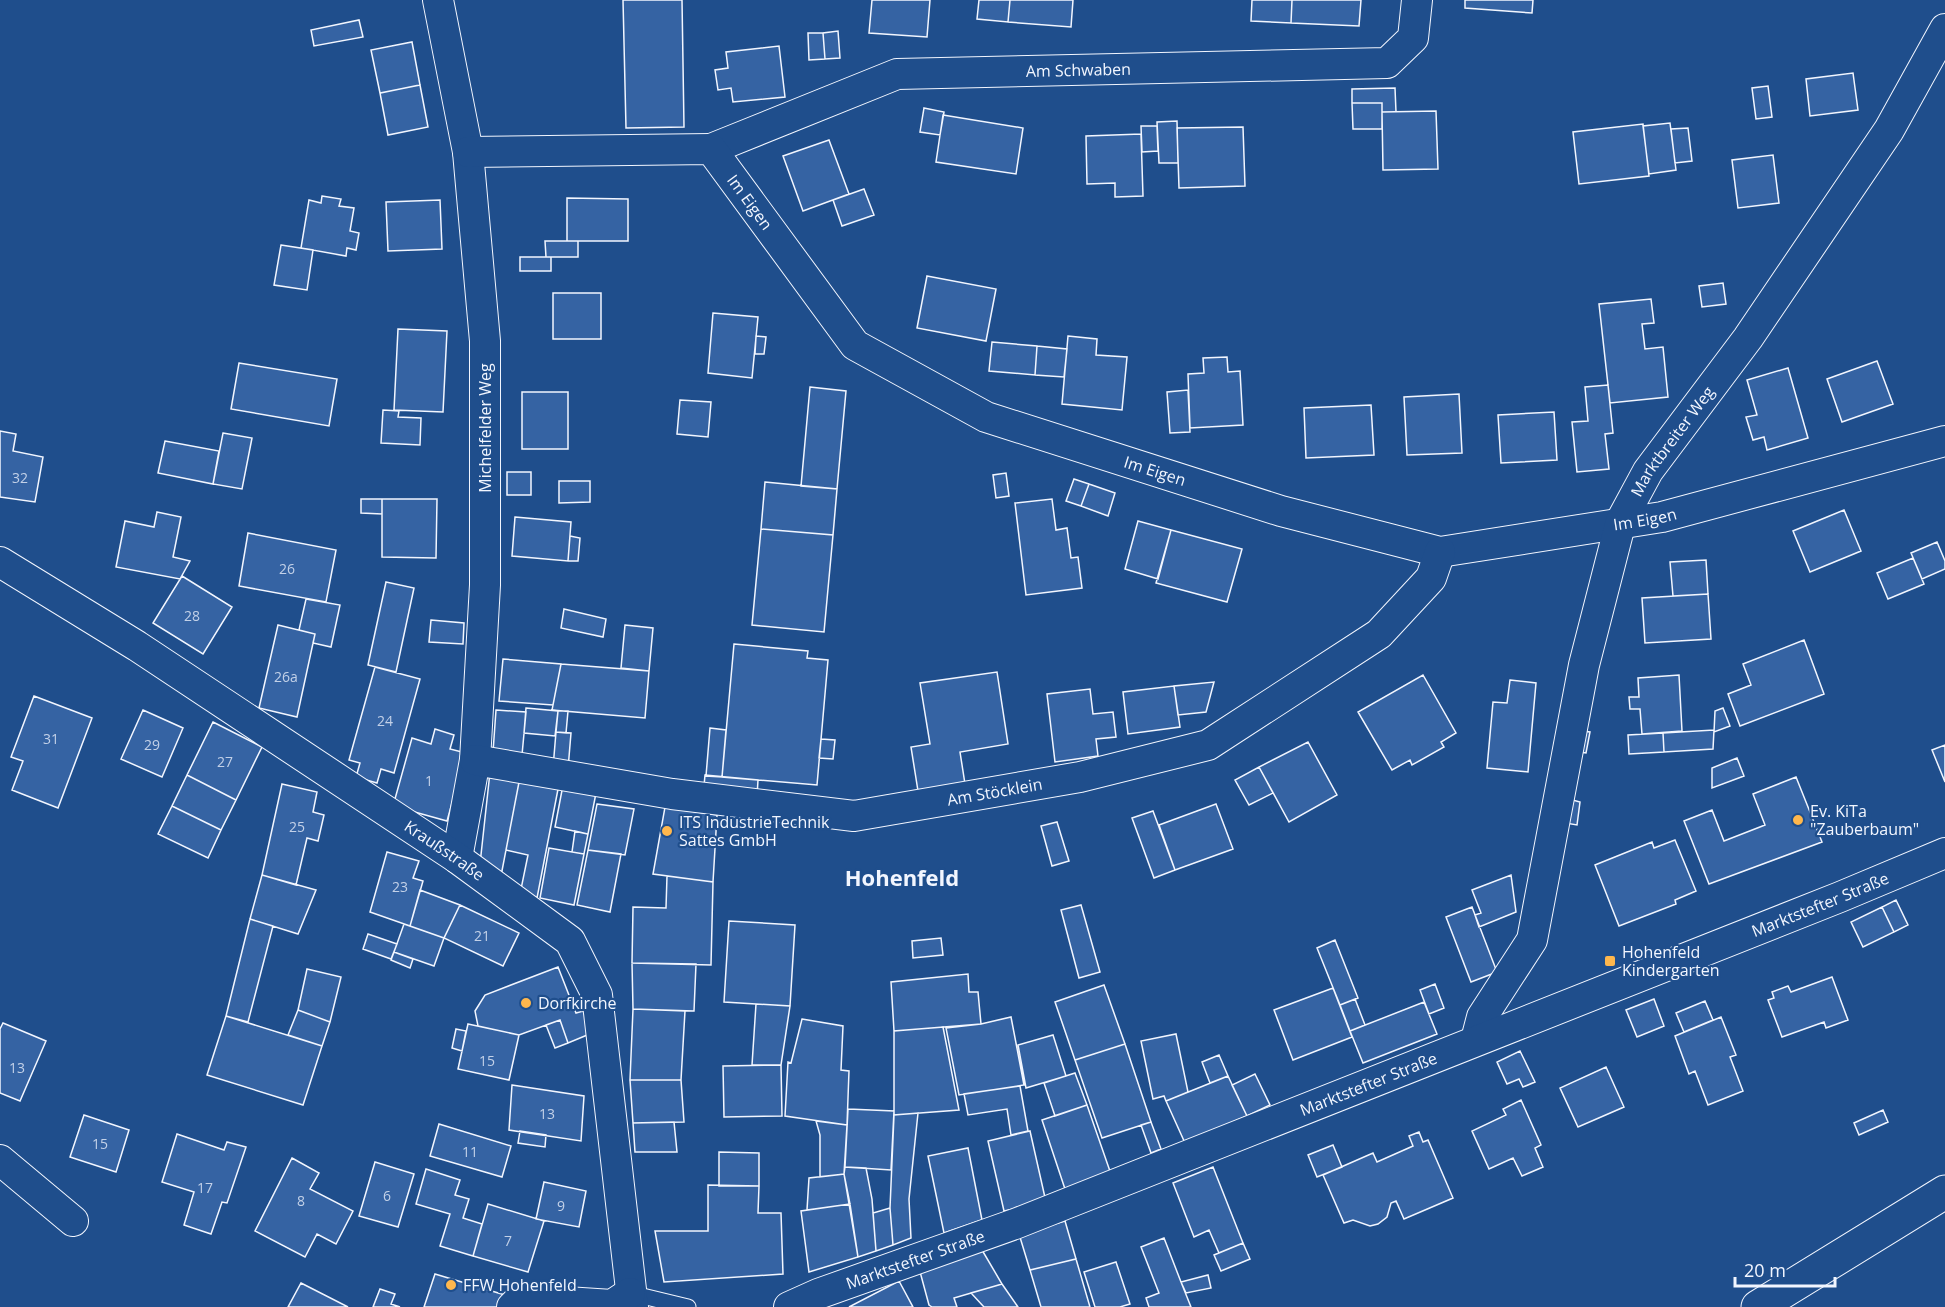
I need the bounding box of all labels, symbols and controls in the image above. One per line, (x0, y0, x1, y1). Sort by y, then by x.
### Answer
street label: Am Schwaben (1026, 58, 1131, 82)
street label: Im Eigen (722, 170, 778, 234)
street label: Michelfelder Weg (474, 363, 496, 493)
street label: Marktbreiter Weg (1625, 381, 1719, 500)
street label: Im Eigen (1121, 451, 1189, 491)
house number: 32 (12, 468, 28, 487)
street label: Im Eigen (1612, 503, 1679, 536)
house number: 26 (279, 559, 295, 578)
house number: 28 (184, 606, 200, 625)
house number: 26a (274, 667, 298, 686)
house number: 24 (377, 711, 393, 730)
house number: 31 (43, 729, 59, 748)
house number: 29 (144, 735, 160, 754)
house number: 27 (217, 752, 233, 771)
house number: 1 (425, 771, 433, 790)
street label: Am Stöcklein (945, 773, 1044, 811)
place label: Ev. KiTa "Zauberbaum" (1810, 800, 1919, 840)
place label: ITS IndustrieTechnik Sattes GmbH (679, 811, 830, 851)
marker: Ev. KiTa "Zauberbaum" (1791, 813, 1805, 827)
street label: Kraußstraße (400, 815, 489, 886)
house number: 25 (289, 817, 305, 836)
marker: ITS IndustrieTechnik Sattes GmbH (660, 824, 674, 838)
district label: Hohenfeld (845, 862, 959, 892)
street label: Marktstefter Straße (1748, 867, 1892, 942)
house number: 23 (392, 877, 408, 896)
house number: 21 (474, 926, 490, 945)
place label: Hohenfeld Kindergarten (1622, 941, 1720, 981)
marker: Hohenfeld Kindergarten (1603, 954, 1617, 968)
place label: Dorfkirche (538, 992, 617, 1014)
marker: Dorfkirche (519, 996, 533, 1010)
street label: Marktstefter Straße (1297, 1047, 1440, 1121)
house number: 15 (479, 1051, 495, 1070)
house number: 13 (9, 1058, 25, 1077)
house number: 13 (539, 1104, 555, 1123)
house number: 15 (92, 1134, 108, 1153)
house number: 11 (462, 1142, 478, 1161)
house number: 17 (197, 1178, 213, 1197)
house number: 6 (383, 1186, 391, 1205)
house number: 8 (297, 1191, 305, 1210)
house number: 9 (557, 1196, 565, 1215)
street label: Marktstefter Straße (843, 1225, 988, 1294)
house number: 7 (504, 1231, 512, 1250)
scale bar (1735, 1250, 1836, 1288)
text: 20 m (1744, 1258, 1786, 1282)
place label: FFW Hohenfeld (463, 1274, 577, 1296)
marker: FFW Hohenfeld (444, 1278, 458, 1292)

